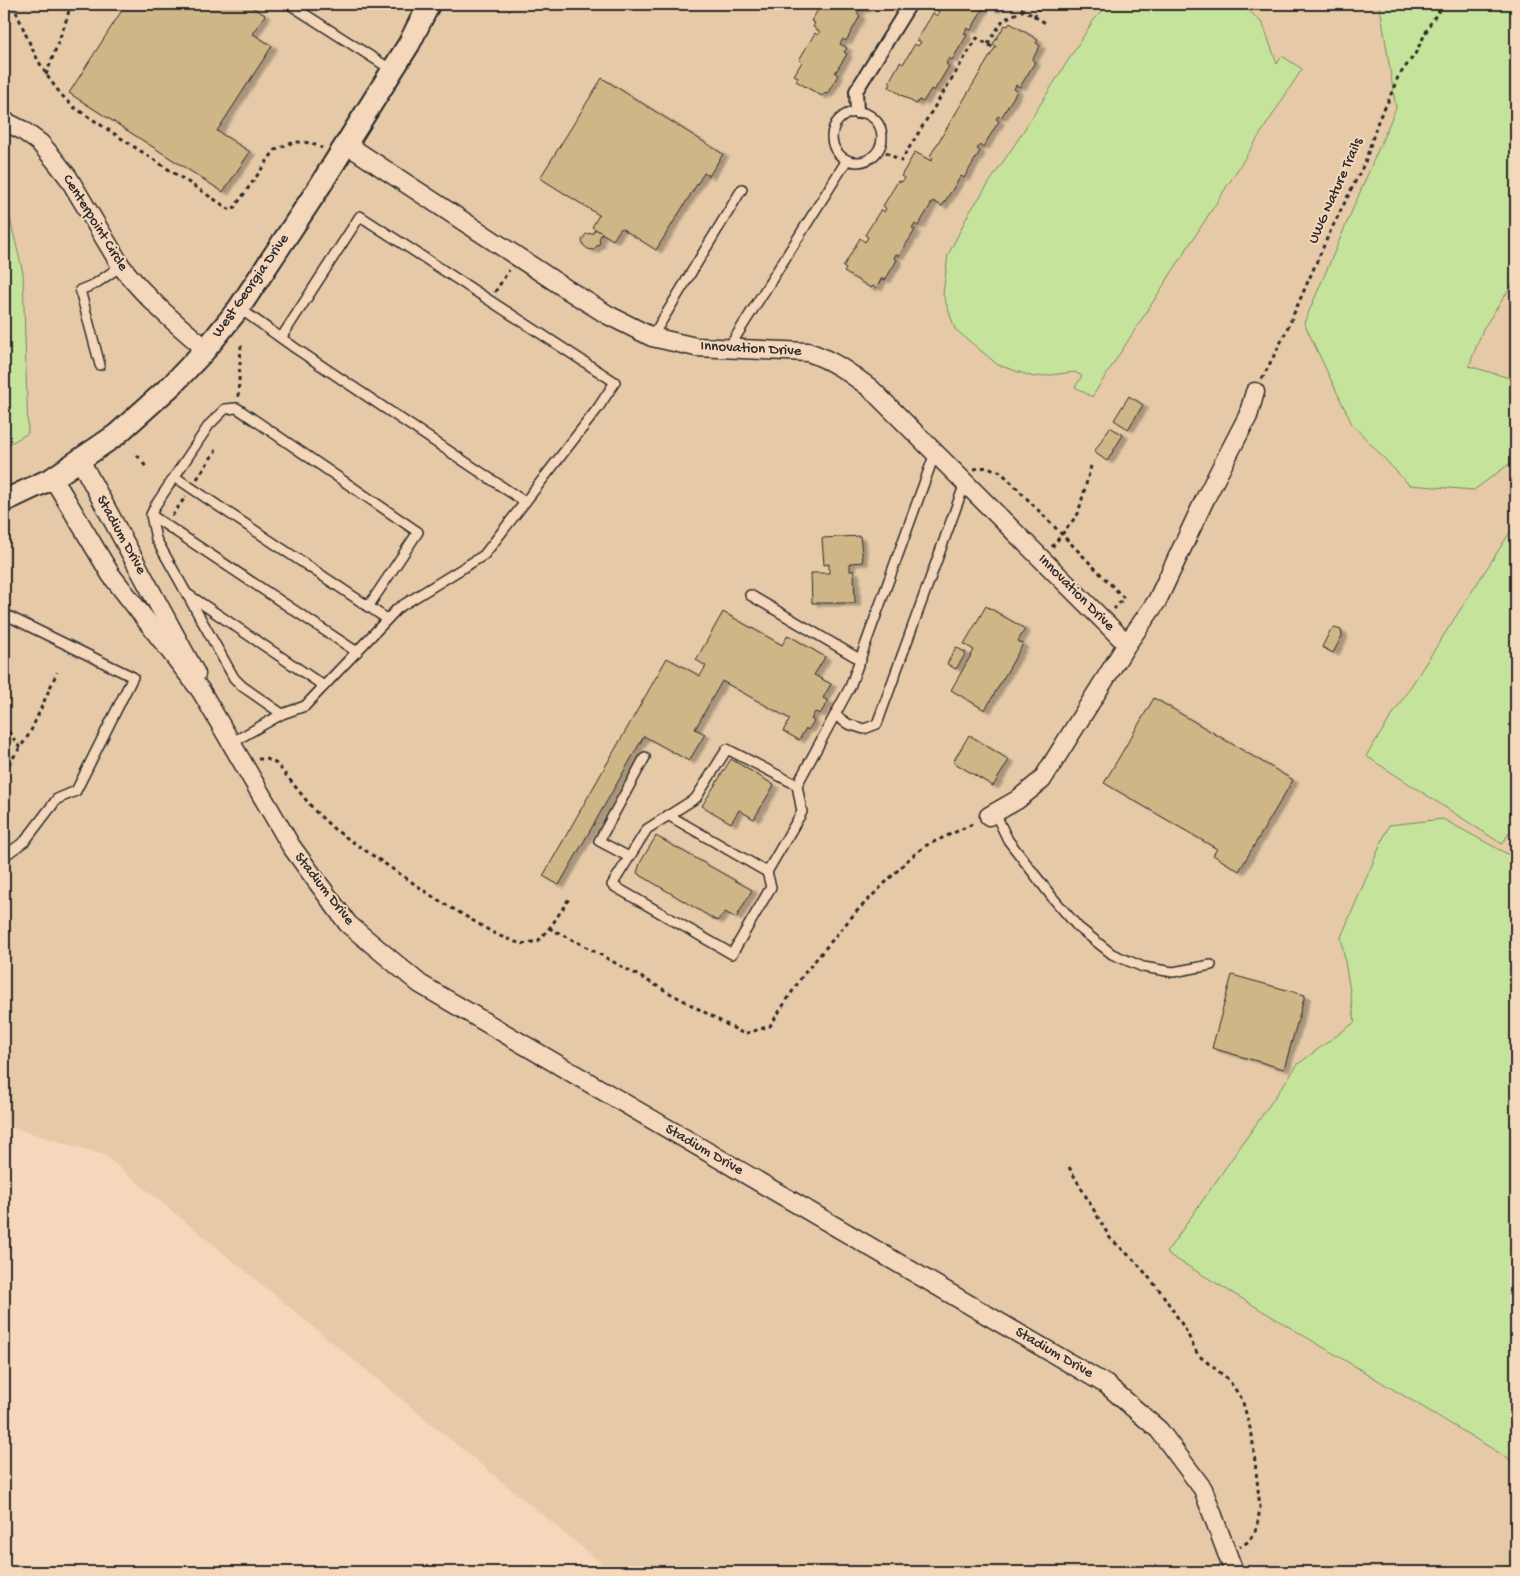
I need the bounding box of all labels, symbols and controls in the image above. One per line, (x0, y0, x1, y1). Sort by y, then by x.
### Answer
street label: UWG Nature Trails (1305, 135, 1368, 247)
street label: Centerpoint Circle (58, 171, 132, 275)
street label: West Georgia Drive (209, 231, 294, 341)
street label: Innovation Drive (700, 337, 802, 361)
street label: Stadium Drive (92, 492, 150, 578)
street label: Innovation Drive (1034, 551, 1118, 635)
street label: Stadium Drive (290, 849, 358, 929)
street label: Stadium Drive (662, 1120, 747, 1180)
street label: Stadium Drive (1012, 1323, 1097, 1383)

